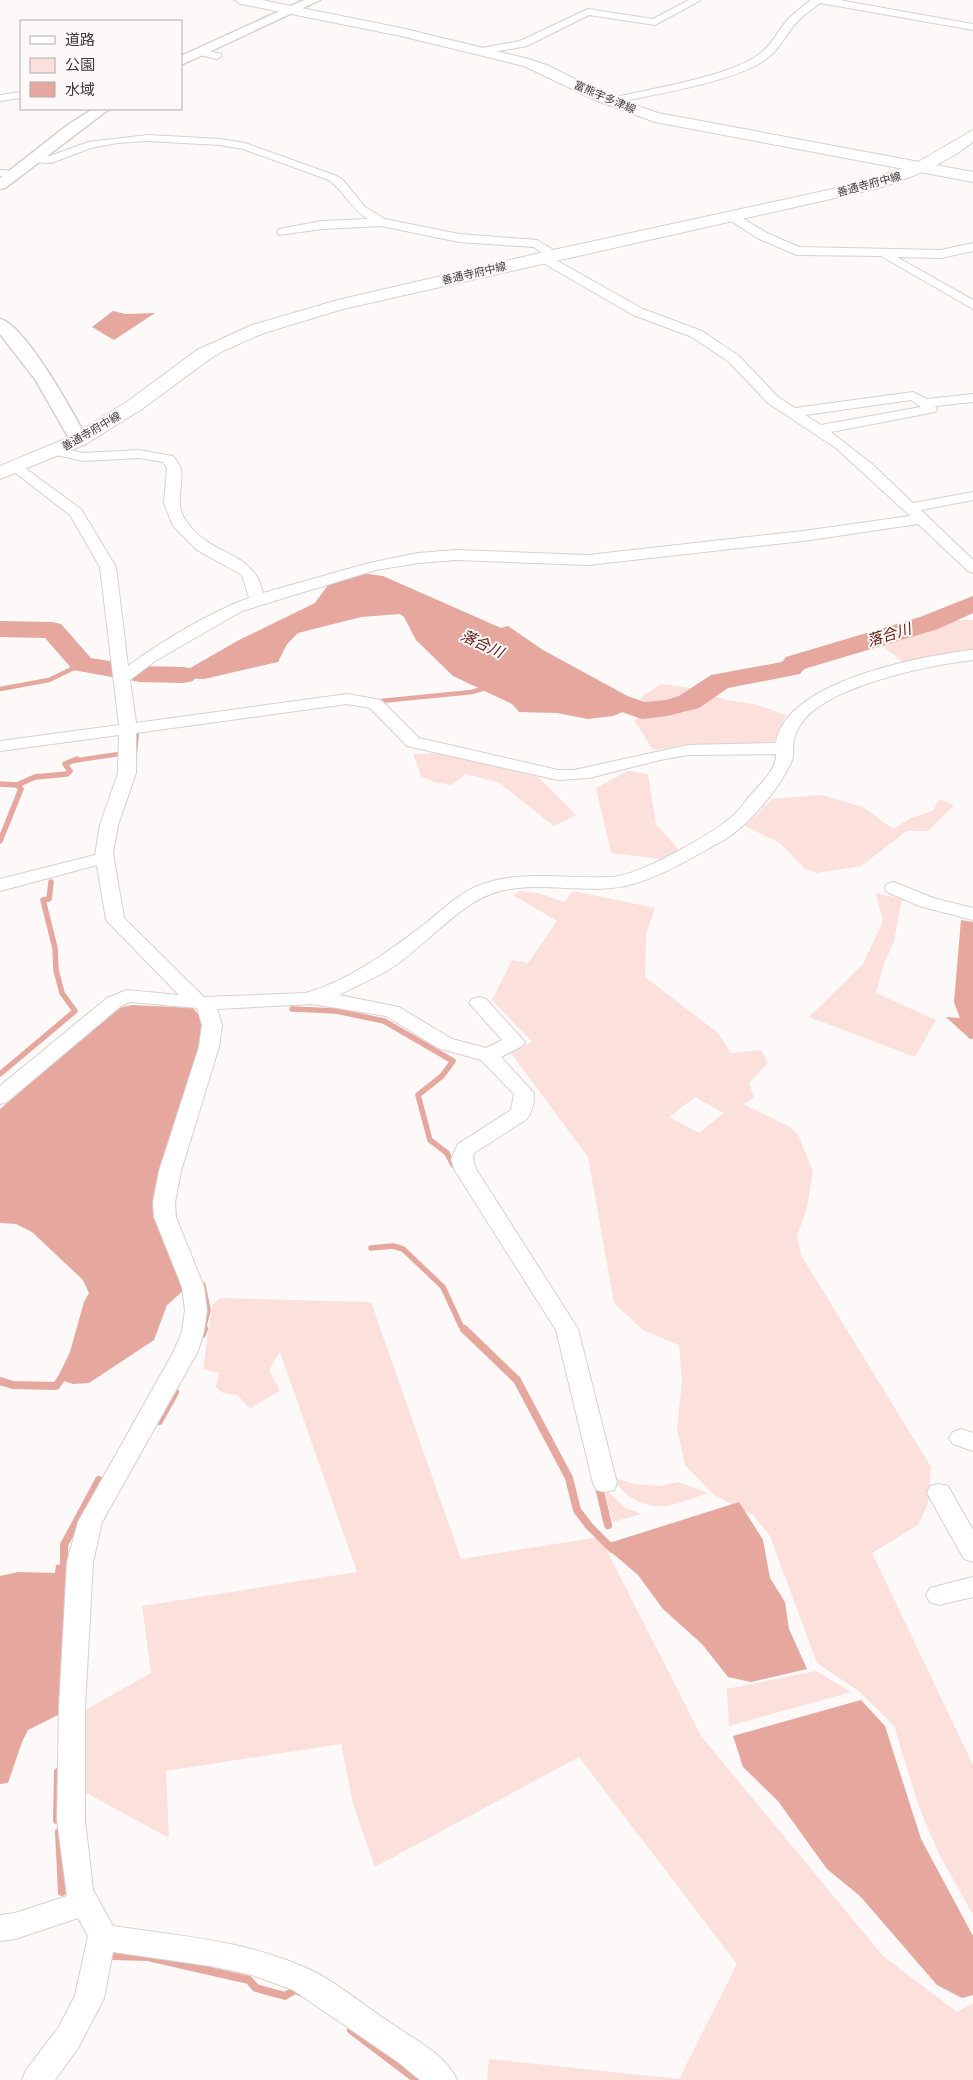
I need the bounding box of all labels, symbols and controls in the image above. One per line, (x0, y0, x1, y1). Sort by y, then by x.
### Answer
legend (20, 20, 182, 110)
text: 道路 (65, 29, 95, 49)
text: 公園 (65, 54, 95, 74)
street label: 富熊宇多津線 (572, 77, 639, 116)
text: 水域 (65, 79, 95, 99)
street label: 善通寺府中線 (835, 168, 903, 199)
street label: 善通寺府中線 (440, 258, 508, 287)
street label: 善通寺府中線 (58, 408, 123, 454)
water label: 落合川 (864, 617, 915, 650)
water label: 落合川 (458, 625, 509, 663)

